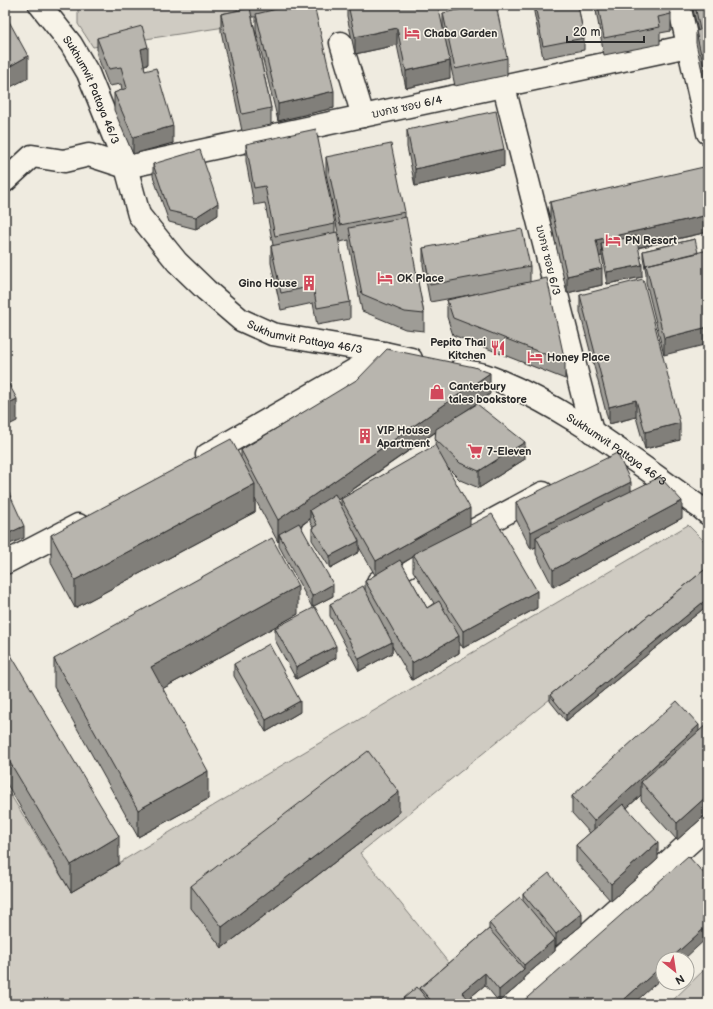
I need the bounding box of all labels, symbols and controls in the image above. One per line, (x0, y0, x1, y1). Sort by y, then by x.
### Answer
scale bar (567, 18, 644, 44)
hotel icon: Chaba Garden (403, 24, 421, 42)
text: 20 m (573, 25, 600, 40)
place label: Chaba Garden (424, 27, 497, 40)
street label: Sukhumvit Pattaya 46/3 (60, 33, 122, 146)
street label: บงกช ซอย 6/4 (370, 93, 444, 121)
street label: บงกช ซอย 6/3 (533, 224, 563, 297)
hotel icon: PN Resort (604, 231, 622, 249)
place label: PN Resort (625, 234, 677, 247)
hotel icon: OK Place (376, 269, 394, 287)
place label: OK Place (397, 272, 444, 285)
building icon: Gino House (300, 274, 318, 292)
place label: Gino House (239, 277, 297, 290)
street label: Sukhumvit Pattaya 46/3 (245, 317, 364, 356)
place label: Pepito Thai Kitchen (430, 336, 486, 362)
restaurant icon: Pepito Thai Kitchen (489, 339, 507, 357)
hotel icon: Honey Place (526, 348, 544, 366)
place label: Honey Place (547, 351, 610, 364)
place label: Canterbury tales bookstore (448, 380, 527, 406)
shop icon: Canterbury tales bookstore (428, 383, 446, 401)
street label: Sukhumvit Pattaya 46/3 (564, 411, 669, 488)
place label: VIP House Apartment (376, 424, 430, 450)
building icon: VIP House Apartment (356, 427, 374, 445)
supermarket icon: 7-Eleven (466, 442, 484, 460)
place label: 7-Eleven (487, 445, 531, 458)
north arrow (655, 951, 695, 991)
text: N (673, 972, 687, 987)

